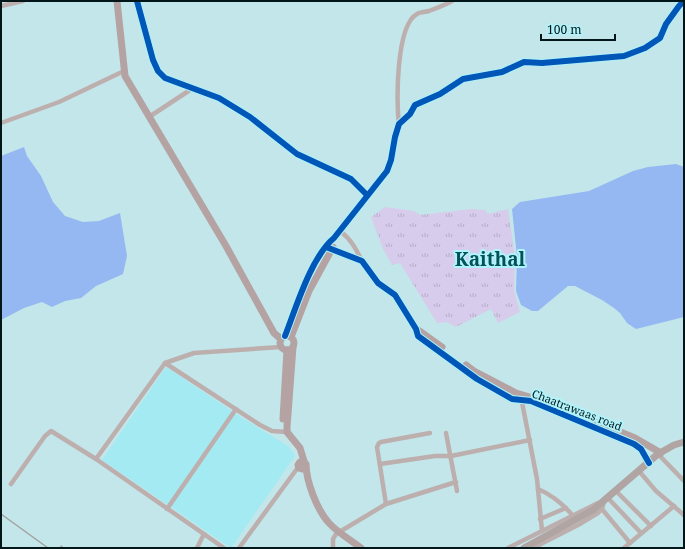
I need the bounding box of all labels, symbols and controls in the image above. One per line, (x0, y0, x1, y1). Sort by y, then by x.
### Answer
scale bar (541, 16, 615, 42)
text: 100 m (547, 21, 582, 38)
district label: Kaithal (455, 246, 526, 272)
street label: Chaatrawaas road (530, 385, 625, 434)

